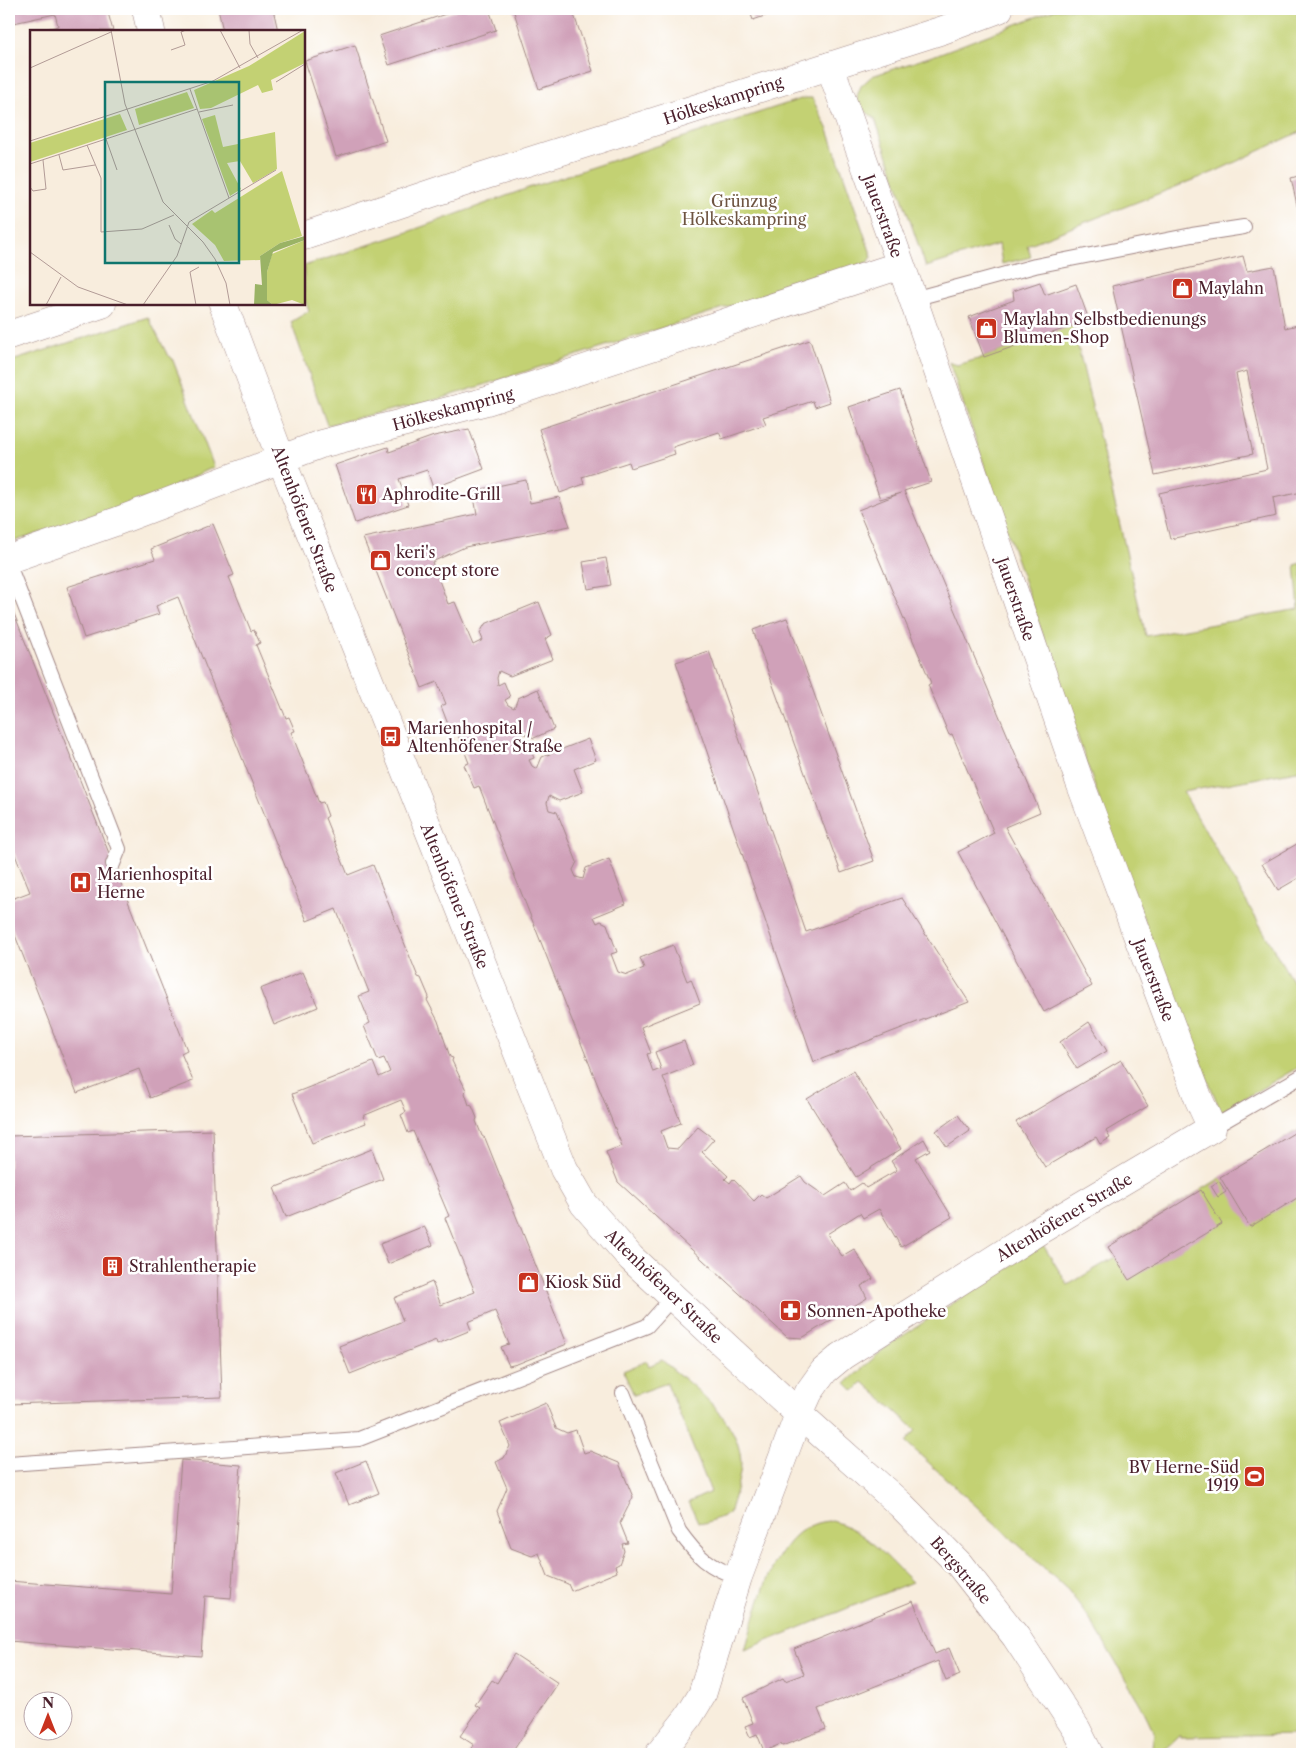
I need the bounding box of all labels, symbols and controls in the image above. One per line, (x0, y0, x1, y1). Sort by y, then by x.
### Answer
inset map (30, 30, 305, 305)
street label: Hölkeskampring (661, 71, 786, 129)
street label: Jauerstraße (858, 169, 907, 260)
park label: Grünzug Hölkeskampring (682, 191, 807, 229)
shop icon: Maylahn (1170, 276, 1194, 300)
place label: Maylahn (1198, 278, 1264, 298)
place label: Maylahn Selbstbedienungs Blumen-Shop (1003, 309, 1206, 347)
shop icon: Maylahn Selbstbedienungs Blumen-Shop (975, 316, 999, 340)
street label: Hölkeskampring (390, 383, 516, 435)
street label: Altenhöfener Straße (267, 442, 342, 595)
restaurant icon: Aphrodite-Grill (354, 482, 378, 506)
place label: Aphrodite-Grill (381, 484, 501, 504)
place label: keri's concept store (396, 542, 499, 580)
shop icon: keri's concept store (368, 549, 392, 573)
street label: Jauerstraße (991, 552, 1040, 643)
place label: Marienhospital / Altenhöfener Straße (406, 718, 563, 756)
bus stop icon: Marienhospital / Altenhöfener Straße (379, 725, 403, 749)
street label: Altenhöfener Straße (416, 819, 493, 972)
place label: Marienhospital Herne (97, 864, 213, 902)
hospital icon: Marienhospital Herne (69, 871, 93, 895)
street label: Jauerstraße (1128, 933, 1179, 1024)
street label: Altenhöfener Straße (991, 1168, 1136, 1266)
street label: Altenhöfener Straße (600, 1224, 727, 1347)
building icon: Strahlentherapie (101, 1254, 125, 1278)
place label: Strahlentherapie (129, 1256, 257, 1276)
shop icon: Kiosk Süd (517, 1270, 541, 1294)
place label: Kiosk Süd (545, 1272, 621, 1292)
pharmacy icon: Sonnen-Apotheke (779, 1299, 803, 1323)
place label: Sonnen-Apotheke (807, 1301, 946, 1321)
place label: BV Herne-Süd 1919 (1129, 1457, 1239, 1495)
sports icon: BV Herne-Süd 1919 (1243, 1464, 1267, 1488)
street label: Bergstraße (926, 1532, 996, 1608)
north arrow (22, 1690, 72, 1740)
text: N (42, 1694, 54, 1712)

